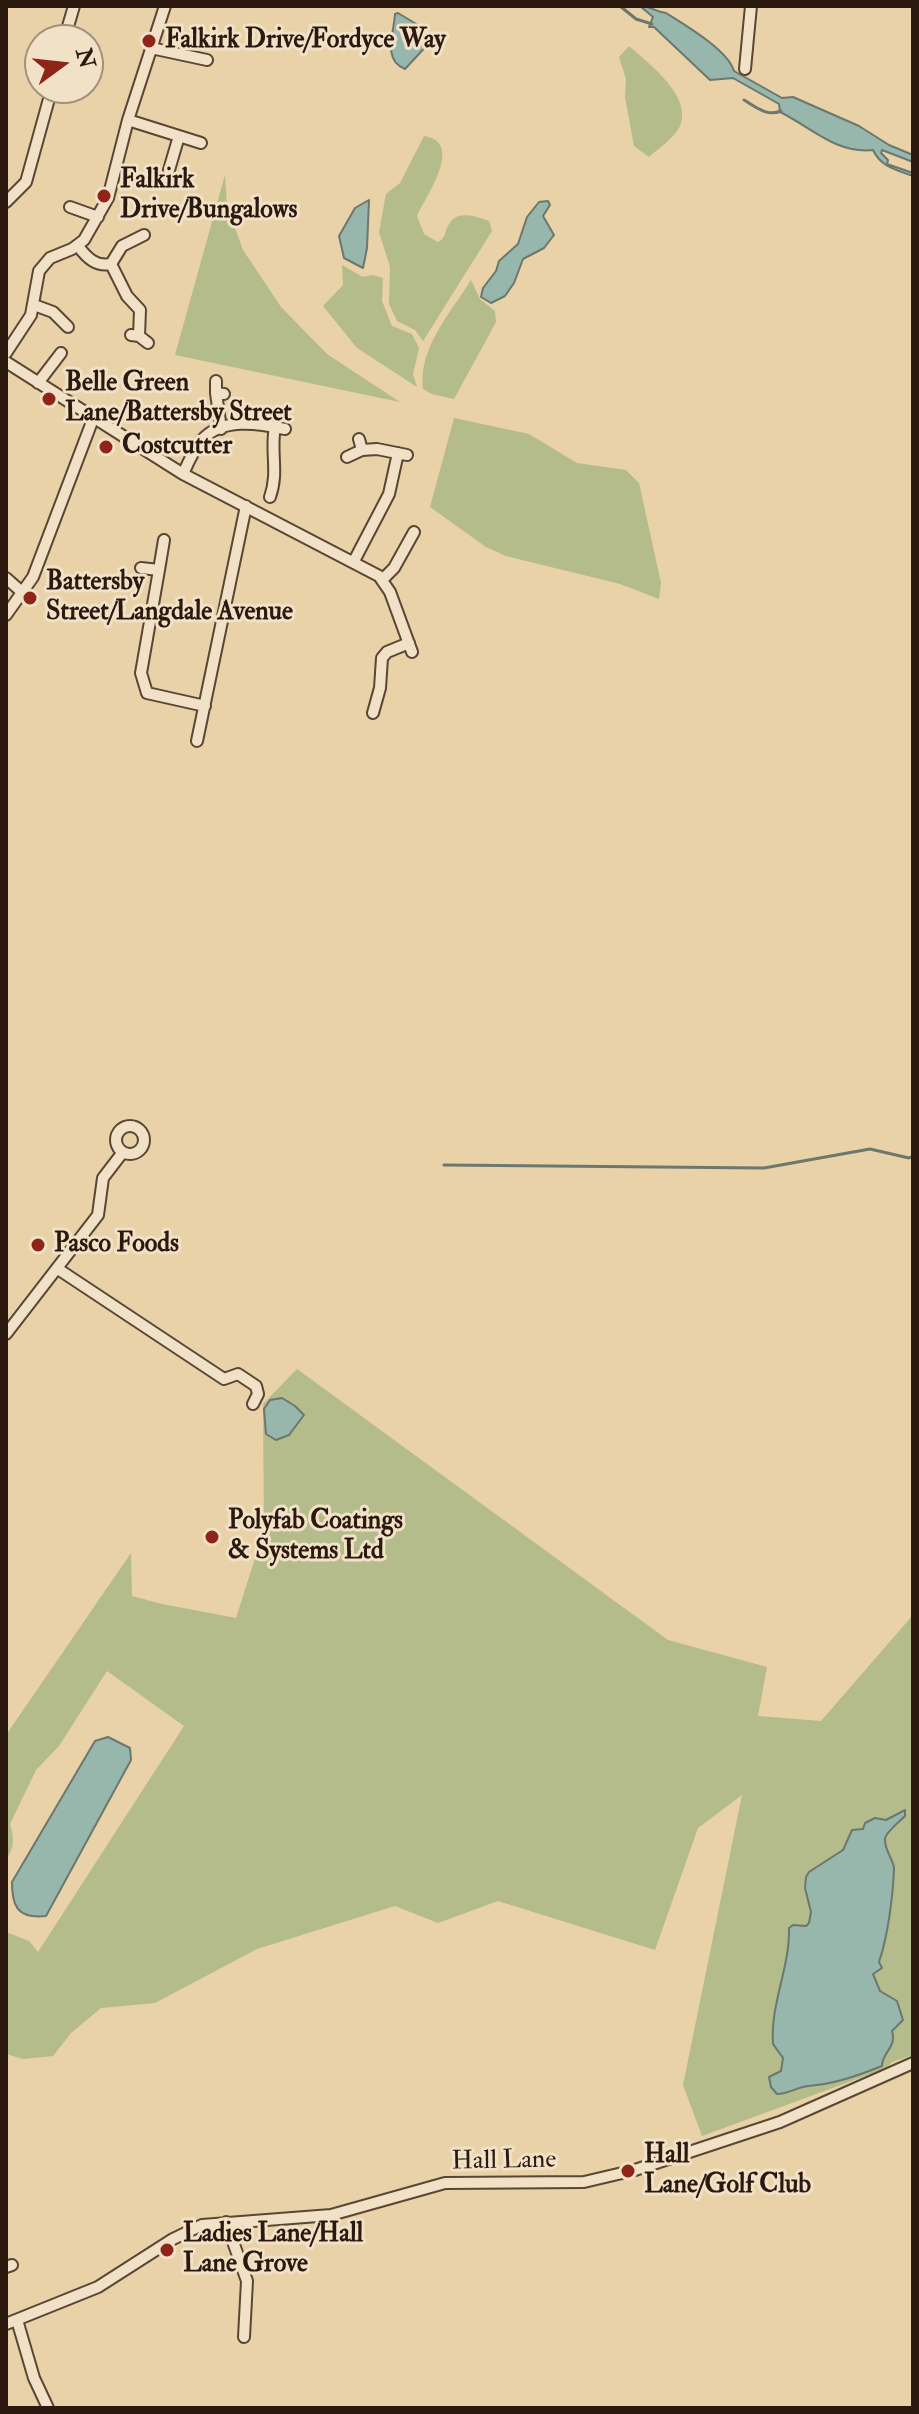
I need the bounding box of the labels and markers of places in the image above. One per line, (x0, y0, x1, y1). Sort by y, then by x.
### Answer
place label: Falkirk Drive/Fordyce Way (165, 25, 446, 57)
marker: Falkirk Drive/Fordyce Way (140, 32, 158, 50)
place label: Falkirk Drive/Bungalows (120, 165, 298, 226)
marker: Falkirk Drive/Bungalows (95, 187, 113, 205)
place label: Belle Green Lane/Battersby Street (65, 368, 292, 430)
marker: Belle Green Lane/Battersby Street (40, 390, 58, 408)
place label: Costcutter (122, 431, 232, 463)
marker: Costcutter (97, 438, 115, 456)
place label: Battersby Street/Langdale Avenue (46, 567, 293, 628)
marker: Battersby Street/Langdale Avenue (21, 589, 39, 607)
place label: Pasco Foods (54, 1229, 179, 1261)
marker: Pasco Foods (29, 1236, 47, 1254)
place label: Polyfab Coatings & Systems Ltd (228, 1506, 403, 1568)
marker: Polyfab Coatings & Systems Ltd (203, 1528, 221, 1546)
place label: Hall Lane/Golf Club (644, 2140, 811, 2202)
marker: Hall Lane/Golf Club (619, 2162, 637, 2180)
place label: Ladies Lane/Hall Lane Grove (183, 2219, 363, 2280)
marker: Ladies Lane/Hall Lane Grove (158, 2241, 176, 2259)

